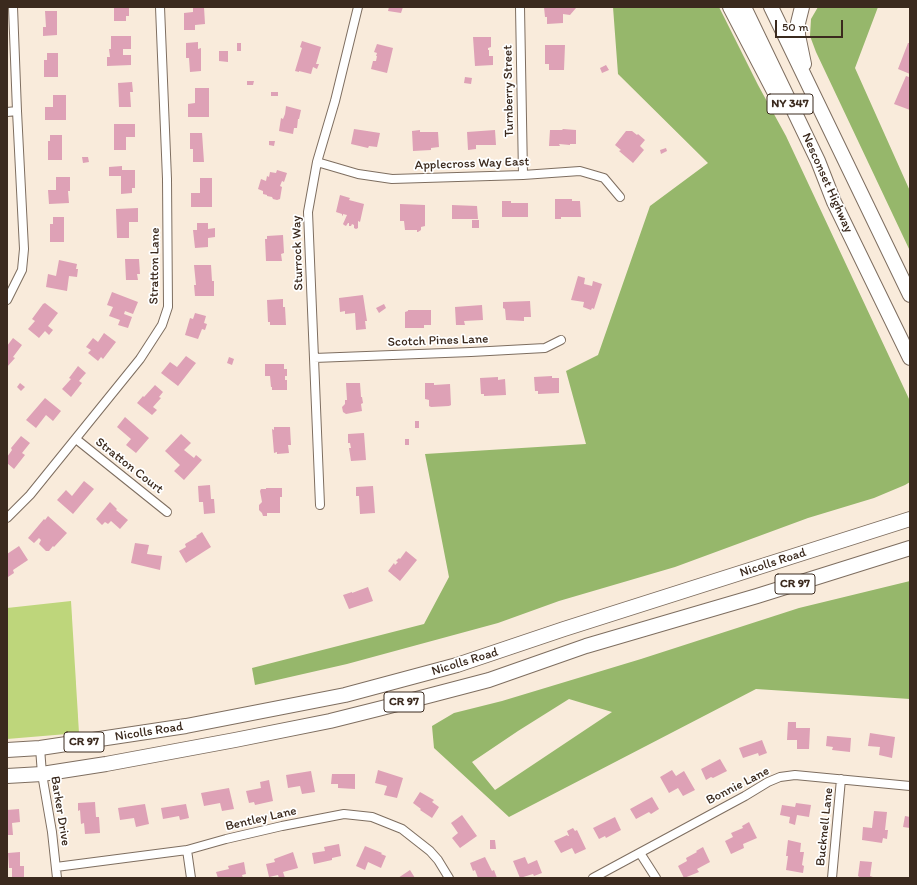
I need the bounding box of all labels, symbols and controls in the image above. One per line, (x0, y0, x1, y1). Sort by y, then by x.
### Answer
scale bar (777, 12, 845, 38)
text: 50 m (782, 20, 808, 34)
street label: Turnberry Street (500, 45, 518, 137)
road number: NY 347 (767, 94, 813, 114)
street label: Nesconset Highway (798, 131, 856, 235)
street label: Applecross Way East (414, 154, 530, 174)
street label: Sturrock Way (289, 215, 307, 291)
street label: Stratton Lane (147, 227, 163, 305)
street label: Scotch Pines Lane (387, 331, 489, 351)
street label: Stratton Court (92, 435, 166, 497)
street label: Nicolls Road (738, 545, 808, 581)
road number: CR 97 (775, 574, 815, 594)
street label: Nicolls Road (430, 644, 500, 680)
road number: CR 97 (384, 692, 424, 712)
street label: Nicolls Road (114, 719, 184, 745)
road number: CR 97 (64, 732, 104, 752)
street label: Bonnie Lane (704, 763, 772, 809)
street label: Barker Drive (47, 775, 73, 847)
street label: Bucknell Lane (813, 787, 837, 867)
street label: Bentley Lane (224, 803, 298, 835)

